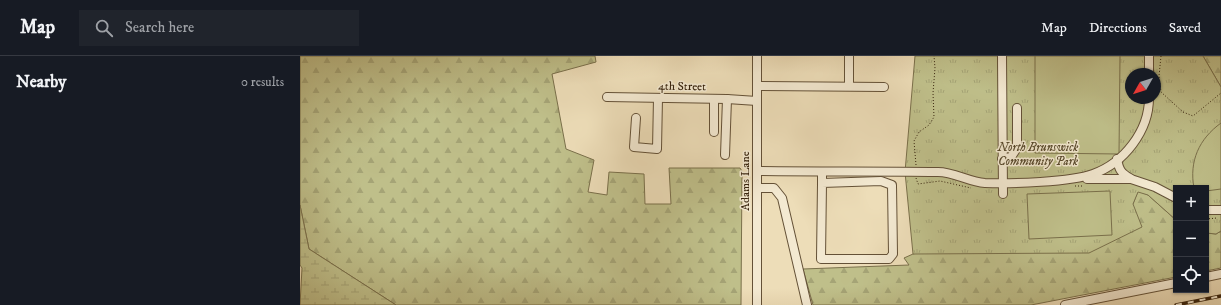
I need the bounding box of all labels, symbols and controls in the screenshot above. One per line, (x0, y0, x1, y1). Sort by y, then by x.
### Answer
search box (79, 10, 359, 46)
text: Map (20, 16, 55, 39)
icon: search (93, 17, 115, 39)
text: Search here (125, 18, 194, 37)
text: Map (1041, 19, 1067, 37)
text: Directions (1089, 19, 1147, 37)
text: Saved (1169, 19, 1201, 37)
north arrow (1125, 68, 1161, 104)
text: Nearby (16, 71, 66, 93)
text: 0 results (241, 74, 284, 90)
street label: 4th Street (658, 79, 706, 94)
park label: North Brunswick Community Park (997, 140, 1078, 169)
street label: Adams Lane (738, 151, 753, 211)
map controls (1173, 185, 1209, 293)
button: + (1173, 185, 1209, 221)
button: − (1173, 221, 1209, 257)
button: locate (1173, 257, 1209, 293)

